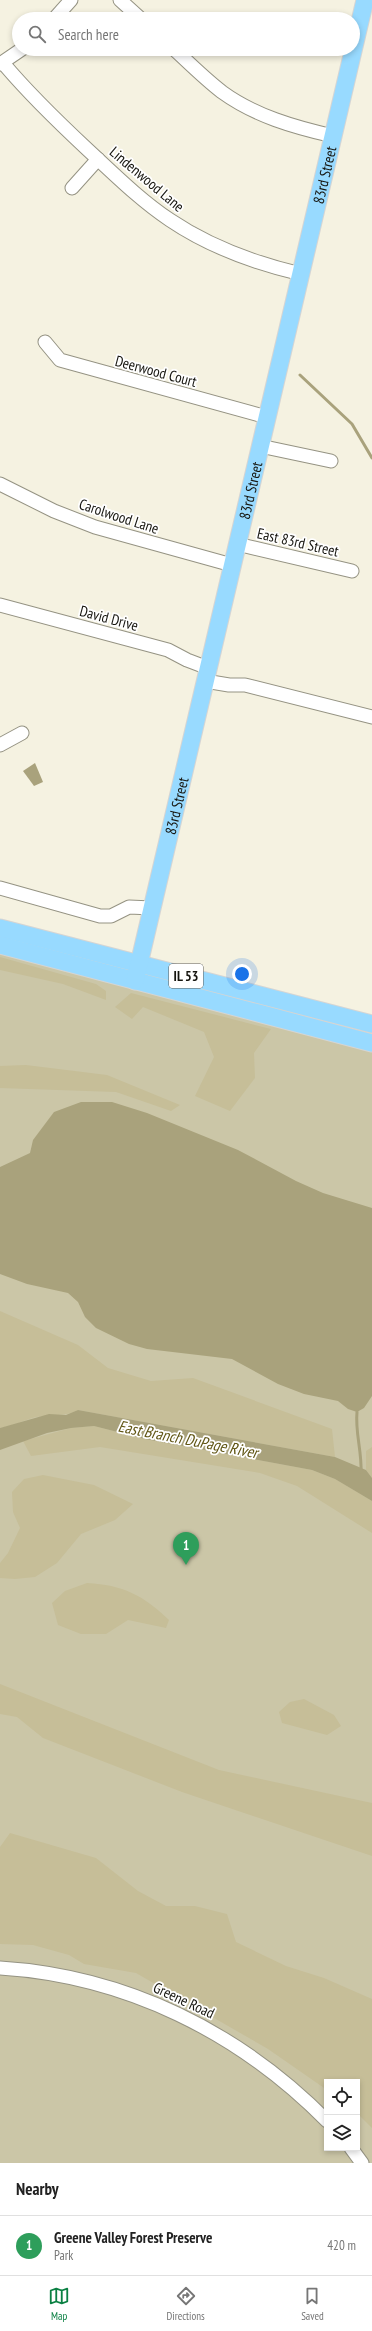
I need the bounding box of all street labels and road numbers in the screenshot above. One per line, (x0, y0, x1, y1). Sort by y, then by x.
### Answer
street label: Lindenwood Lane (106, 142, 188, 216)
street label: 83rd Street (308, 144, 340, 205)
street label: Deerwood Court (113, 351, 199, 391)
street label: 83rd Street (234, 460, 266, 521)
street label: Carolwood Lane (77, 494, 161, 538)
street label: East 83rd Street (255, 523, 341, 561)
street label: David Drive (78, 601, 140, 635)
street label: 83rd Street (160, 775, 192, 836)
road number: IL 53 (169, 964, 203, 988)
street label: Greene Road (150, 1978, 218, 2022)

